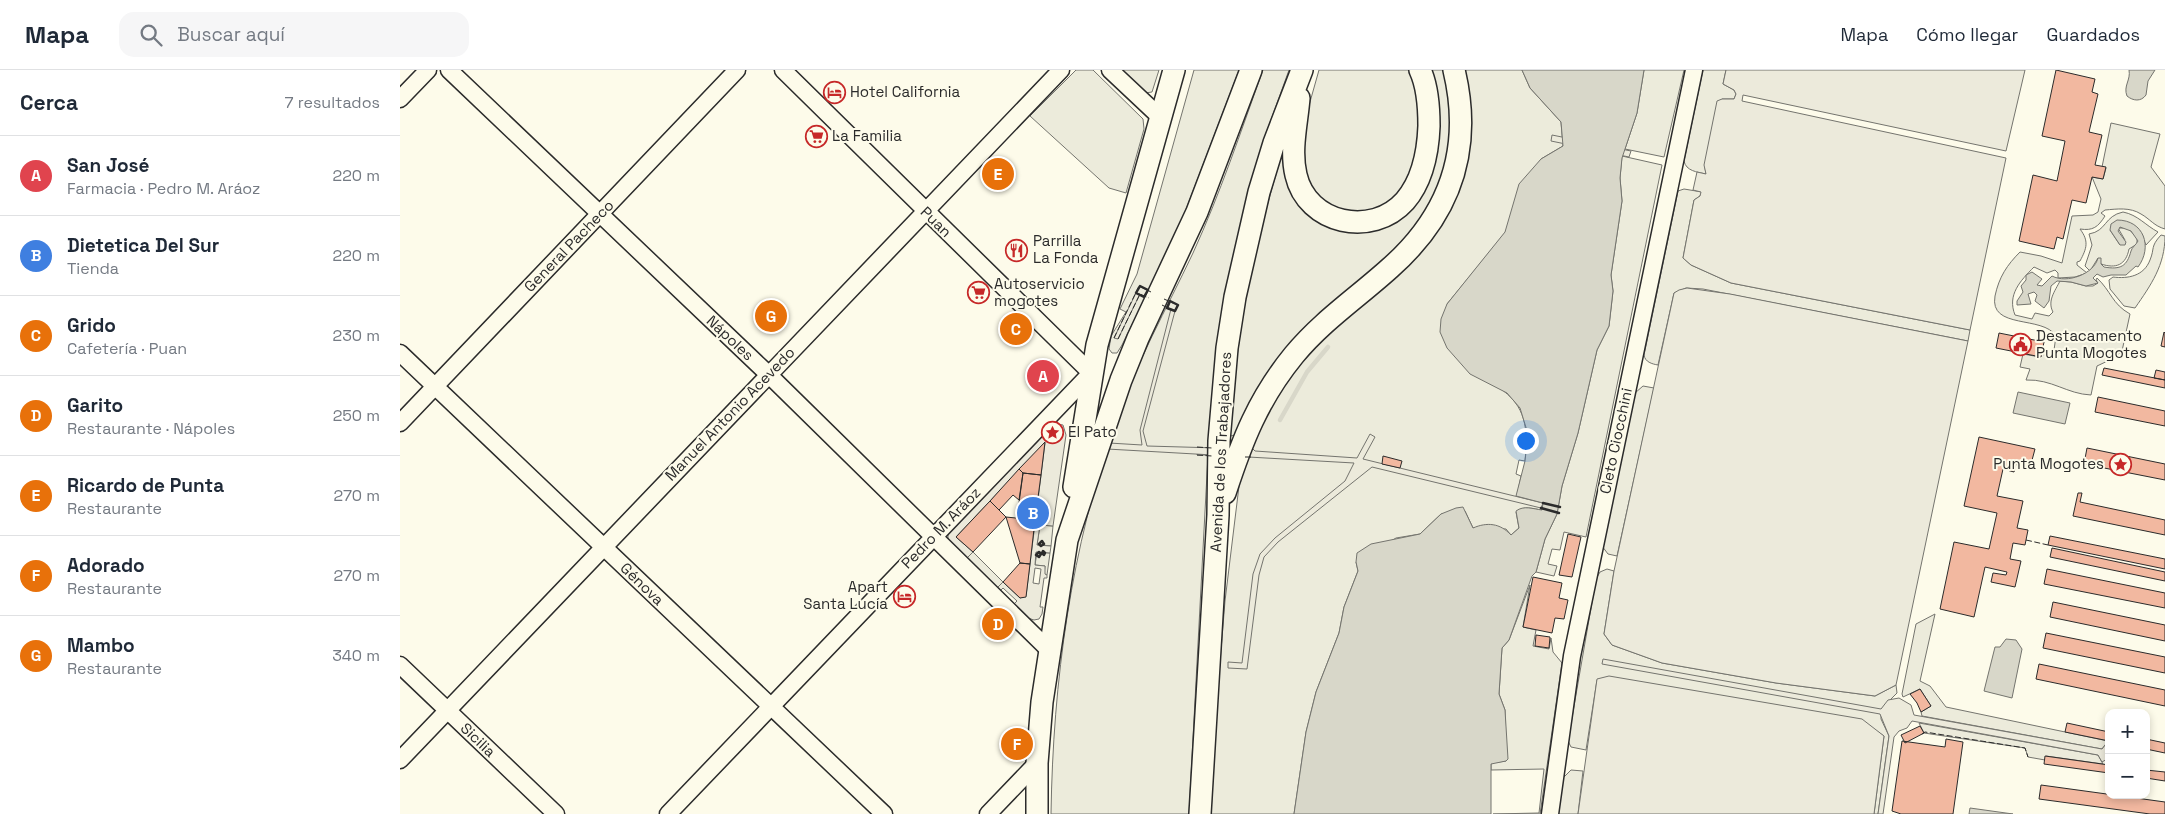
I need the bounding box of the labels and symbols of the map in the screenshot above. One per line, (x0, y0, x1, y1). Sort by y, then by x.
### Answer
hotel icon: Hotel California (822, 80, 846, 104)
place label: Hotel California (850, 82, 961, 101)
supermarket icon: La Familia (804, 124, 828, 148)
place label: La Familia (832, 126, 902, 145)
pin: E (982, 155, 1014, 193)
street label: General Pacheco (520, 196, 617, 296)
street label: Puan (917, 202, 956, 241)
place label: Parrilla La Fonda (1033, 231, 1099, 267)
restaurant icon: Parrilla La Fonda (1005, 238, 1029, 262)
place label: Autoservicio mogotes (994, 274, 1085, 310)
supermarket icon: Autoservicio mogotes (966, 281, 990, 305)
pin: G (755, 297, 787, 335)
pin: C (1000, 310, 1032, 348)
street label: Nápoles (703, 311, 758, 364)
place label: Destacamento Punta Mogotes (2036, 326, 2147, 362)
public building icon: Destacamento Punta Mogotes (2008, 333, 2032, 357)
street label: Manuel Antonio Acevedo (661, 343, 799, 485)
street label: Avenida de los Trabajadores (1206, 351, 1235, 553)
pin: A (1027, 357, 1059, 395)
street label: Cleto Ciocchini (1595, 386, 1636, 496)
place icon: El Pato (1040, 420, 1064, 444)
place label: El Pato (1068, 422, 1117, 441)
your location (1513, 428, 1539, 454)
place icon: Punta Mogotes (2108, 452, 2132, 476)
place label: Punta Mogotes (1993, 454, 2104, 473)
street label: Pedro M. Aráoz (897, 483, 984, 572)
pin: B (1017, 494, 1049, 532)
street label: Génova (617, 558, 668, 609)
place label: Apart Santa Lucía (803, 577, 888, 613)
hotel icon: Apart Santa Lucía (892, 584, 916, 608)
pin: D (982, 605, 1014, 643)
street label: Sicilia (457, 718, 500, 761)
pin: F (1001, 725, 1033, 763)

